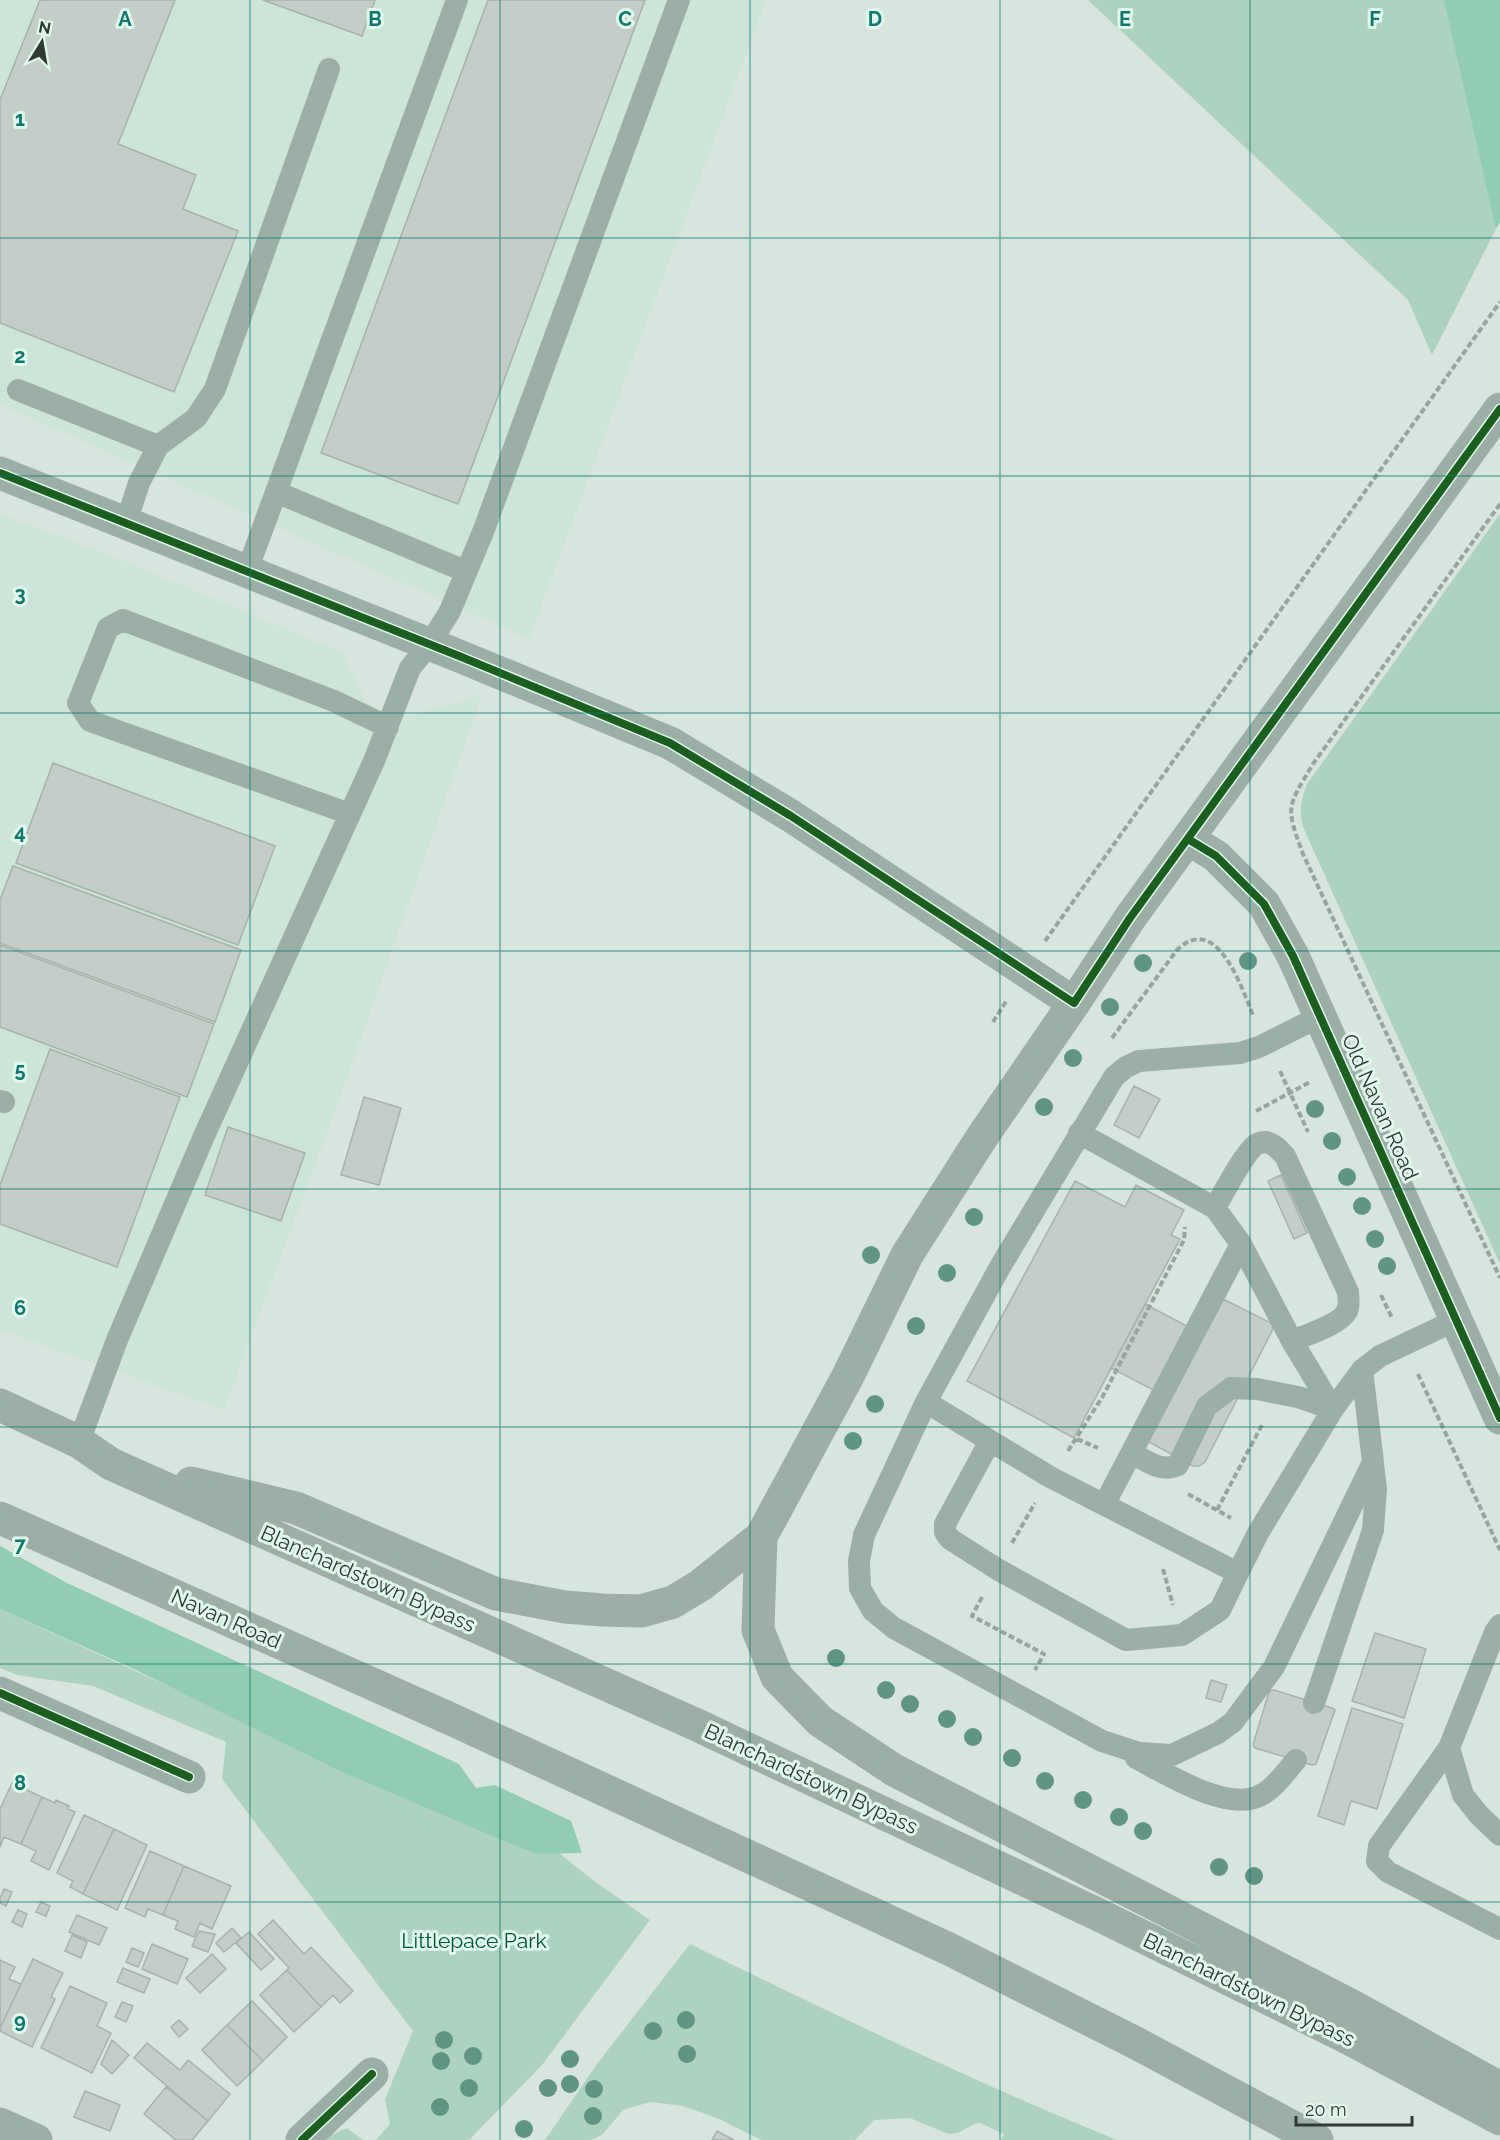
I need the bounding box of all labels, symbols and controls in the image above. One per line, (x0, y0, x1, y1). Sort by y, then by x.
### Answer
text: A (118, 7, 132, 31)
text: B (368, 7, 382, 31)
text: C (618, 7, 632, 31)
text: D (868, 7, 882, 31)
text: E (1119, 7, 1131, 31)
text: F (1369, 7, 1381, 31)
north arrow (12, 12, 72, 72)
text: N (37, 17, 53, 38)
text: 1 (15, 107, 25, 131)
text: 2 (14, 344, 26, 368)
text: 3 (14, 582, 26, 606)
text: 4 (14, 820, 26, 844)
street label: Old Navan Road (1337, 1030, 1424, 1184)
text: 5 (14, 1058, 26, 1082)
text: 6 (14, 1296, 26, 1320)
street label: Blanchardstown Bypass (257, 1520, 479, 1637)
text: 7 (14, 1533, 26, 1557)
street label: Navan Road (167, 1583, 285, 1654)
street label: Blanchardstown Bypass (701, 1718, 922, 1839)
text: 8 (14, 1771, 26, 1795)
street label: Blanchardstown Bypass (1139, 1927, 1359, 2052)
park label: Littlepace Park (401, 1928, 547, 1953)
text: 9 (14, 2009, 26, 2033)
scale bar (1296, 2089, 1412, 2127)
text: 20 m (1305, 2099, 1347, 2120)

